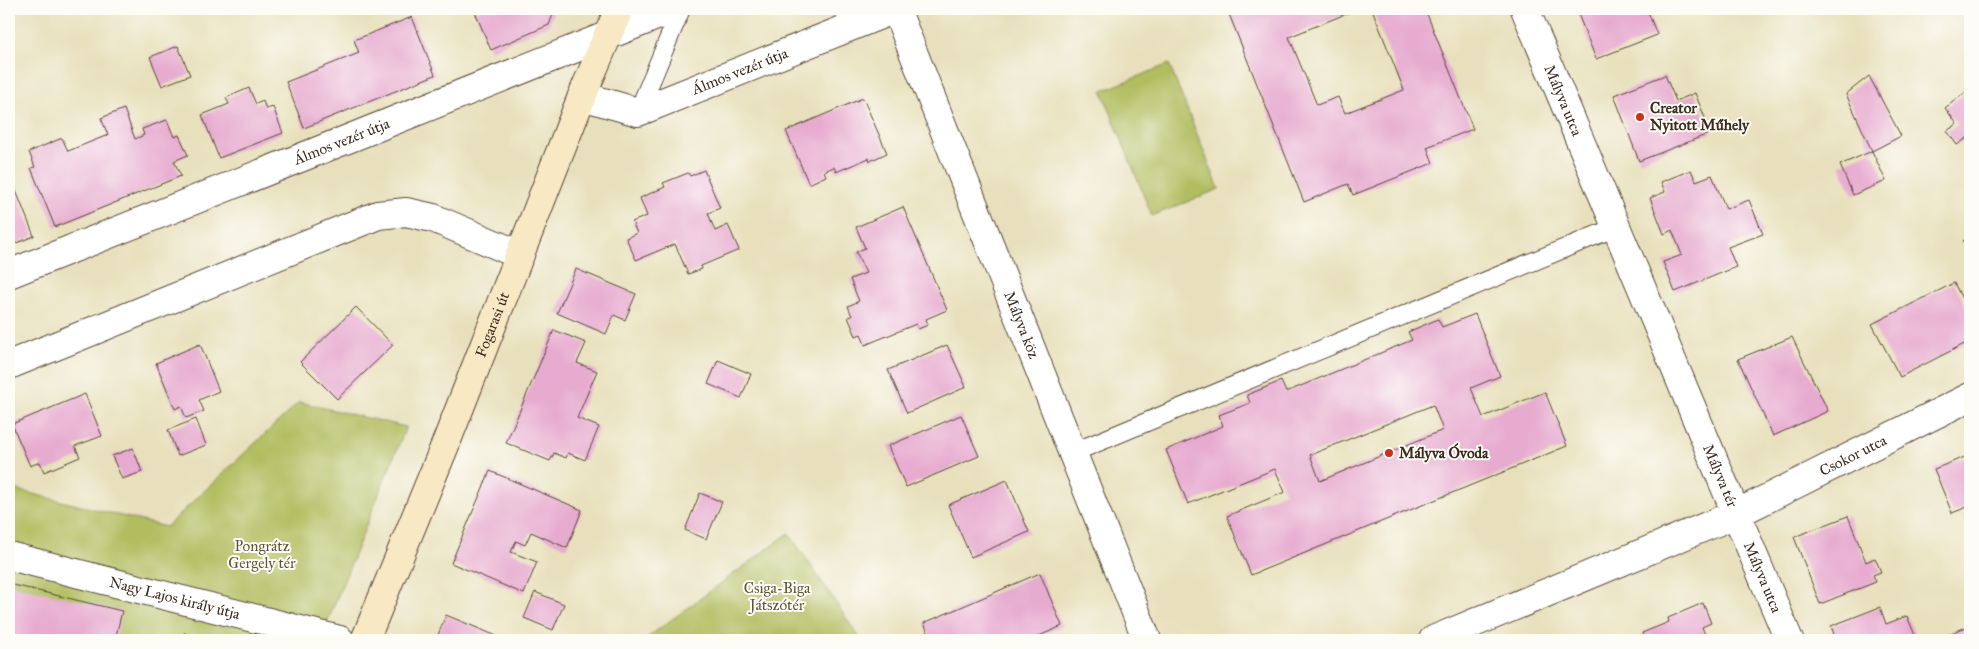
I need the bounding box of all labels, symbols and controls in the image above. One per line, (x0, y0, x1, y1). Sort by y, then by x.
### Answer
street label: Álmos vezér útja (688, 44, 791, 99)
street label: Mályva utca (1540, 62, 1586, 139)
place label: Creator Nyitott Műhely (1650, 99, 1750, 135)
marker: Creator Nyitott Műhely (1634, 111, 1646, 123)
street label: Álmos vezér útja (290, 114, 393, 169)
street label: Fogarasi út (471, 289, 513, 360)
street label: Mályva köz (1000, 289, 1043, 361)
street label: Csokor utca (1817, 431, 1890, 480)
street label: Mályva tér (1699, 442, 1742, 510)
place label: Mályva Óvoda (1399, 443, 1489, 463)
marker: Mályva Óvoda (1383, 447, 1395, 459)
park label: Pongrátz Gergely tér (228, 537, 296, 572)
street label: Mályva utca (1740, 539, 1786, 616)
street label: Nagy Lajos király útja (108, 573, 243, 623)
park label: Csiga-Biga Játszótér (744, 579, 811, 615)

